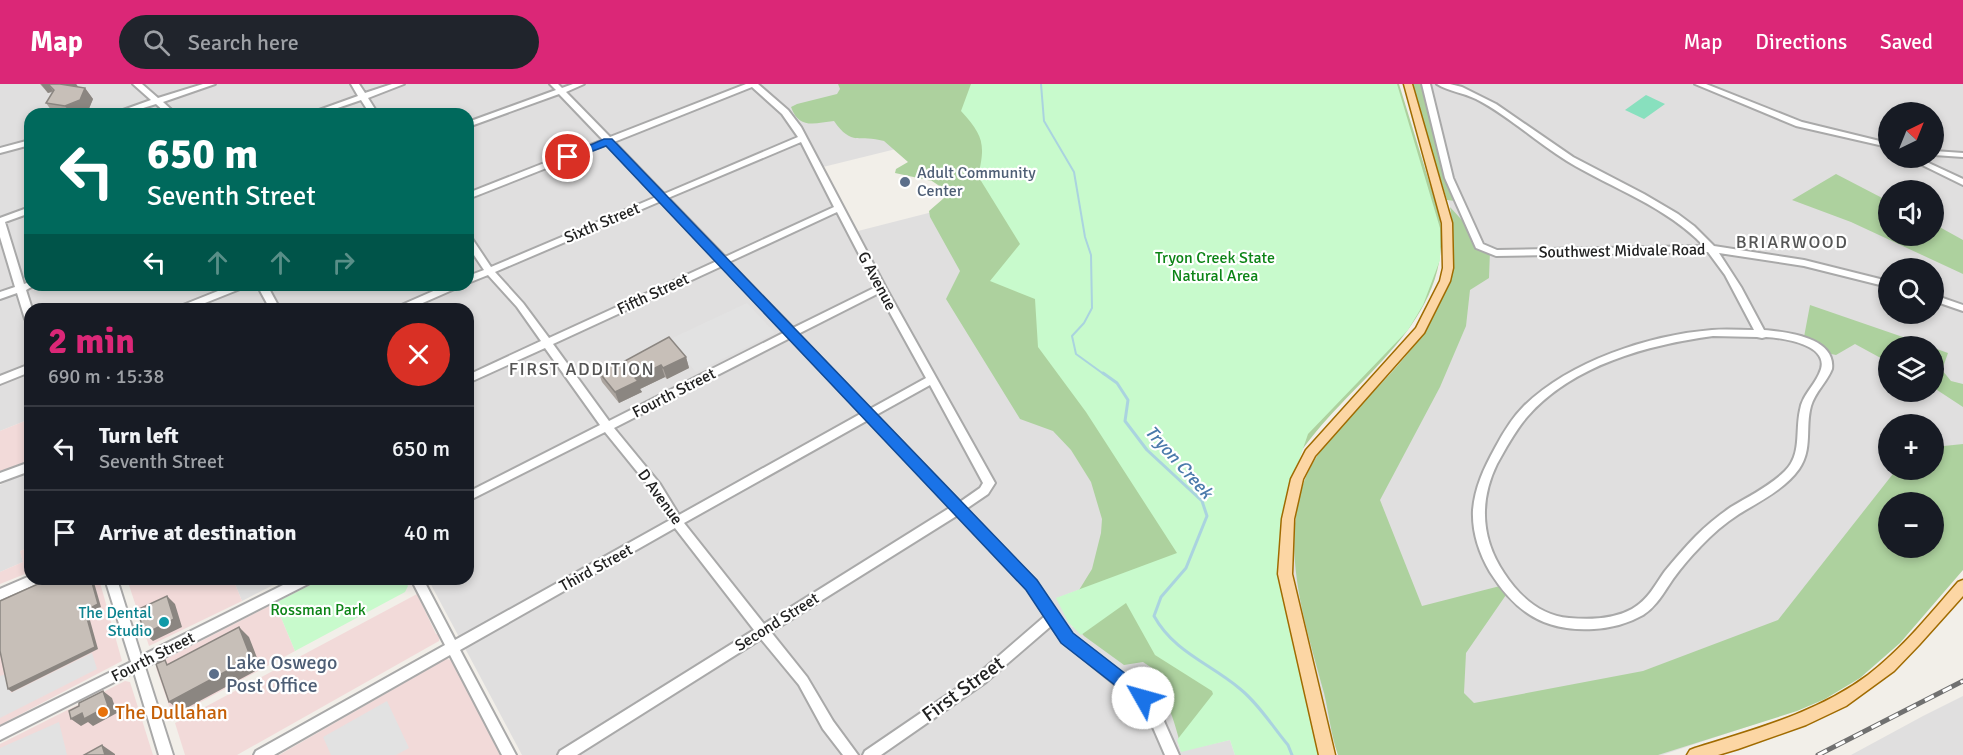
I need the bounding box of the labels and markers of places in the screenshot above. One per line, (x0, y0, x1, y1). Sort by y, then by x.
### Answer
pin (542, 131, 593, 182)
place label: Adult Community Center (917, 163, 1036, 201)
marker: Adult Community Center (898, 175, 912, 189)
place label: The Dental Studio (78, 603, 152, 641)
marker: The Dental Studio (157, 615, 171, 629)
place label: Lake Oswego Post Office (226, 650, 338, 698)
marker: Lake Oswego Post Office (207, 667, 221, 681)
place label: The Dullahan (115, 700, 228, 725)
marker: The Dullahan (96, 705, 110, 719)

